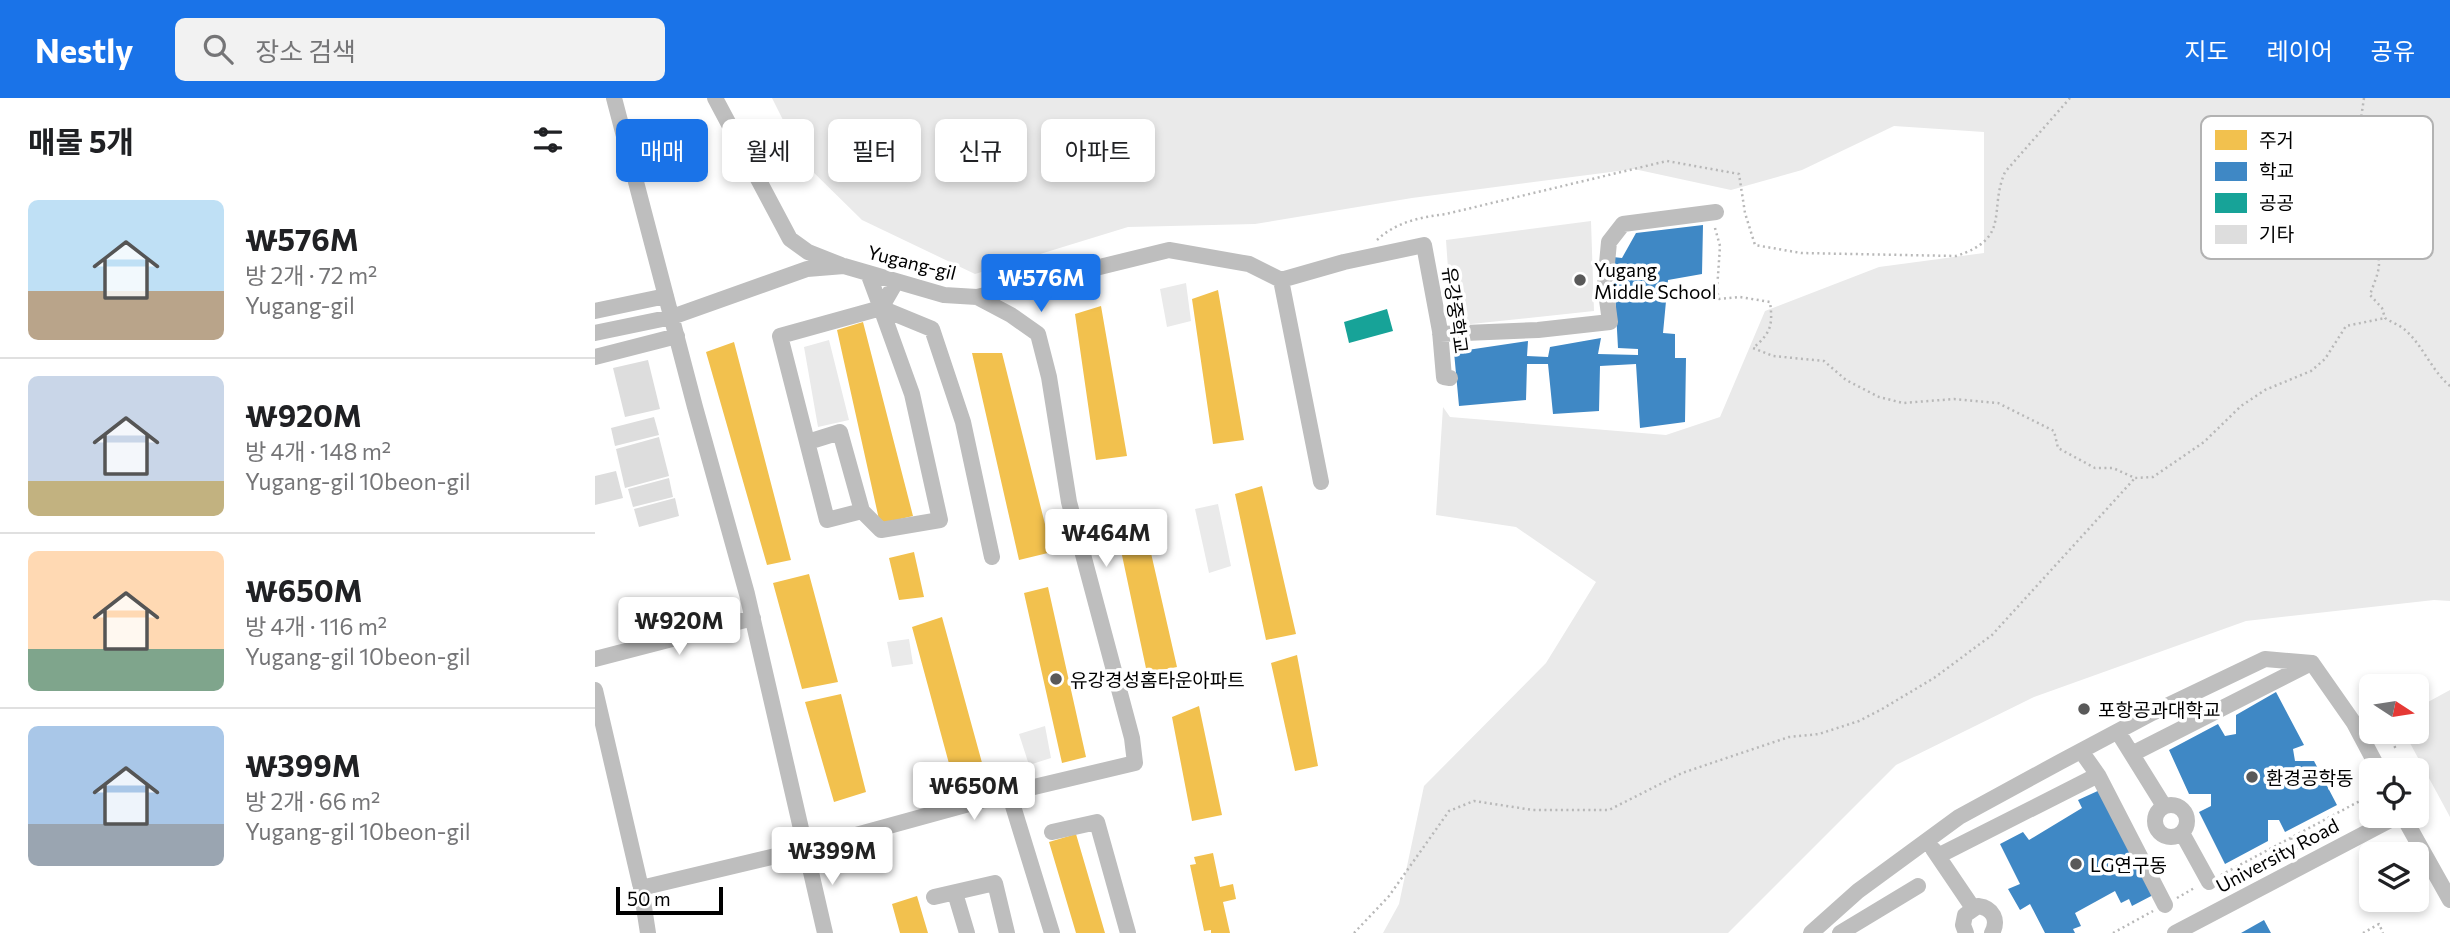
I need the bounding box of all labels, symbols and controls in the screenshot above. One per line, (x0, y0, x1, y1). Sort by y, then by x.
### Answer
search box (175, 18, 665, 81)
text: Nestly (35, 29, 133, 70)
icon: search (199, 30, 237, 68)
text: 장소 검색 (255, 35, 356, 66)
text: 지도 (2184, 36, 2229, 65)
text: 레이어 (2267, 36, 2333, 65)
text: 공유 (2371, 36, 2415, 65)
legend (2201, 116, 2433, 259)
chip: 매매 (616, 119, 708, 182)
chip: 월세 (722, 119, 814, 182)
chip: 필터 (828, 119, 921, 182)
chip: 신규 (935, 119, 1027, 182)
chip: 아파트 (1041, 119, 1155, 182)
icon: filters (529, 121, 567, 159)
text: 매물 5개 (28, 122, 134, 159)
text: 주거 (2259, 128, 2294, 151)
text: 학교 (2259, 159, 2294, 182)
text: 공공 (2259, 191, 2294, 214)
text: ₩576M (245, 220, 359, 257)
text: 기타 (2259, 222, 2294, 245)
icon: home (84, 228, 168, 312)
street label: Yugang-gil (865, 240, 959, 284)
pin: ₩576M (992, 254, 1090, 314)
place label: Yugang Middle School (1594, 258, 1716, 303)
text: 방 2개 · 72 m² (245, 261, 377, 289)
text: ₩576M (997, 263, 1085, 291)
street label: 유강중학교 (1439, 265, 1473, 355)
marker: Yugang Middle School (1572, 272, 1588, 288)
text: Yugang-gil (245, 291, 355, 319)
text: ₩920M (245, 396, 362, 433)
icon: home (84, 404, 168, 488)
text: 방 4개 · 148 m² (245, 437, 391, 465)
text: Yugang-gil 10beon-gil (245, 467, 471, 495)
pin: ₩464M (1057, 510, 1155, 569)
text: ₩464M (1061, 518, 1151, 546)
text: ₩650M (245, 571, 363, 608)
icon: home (84, 579, 168, 663)
pin: ₩920M (630, 598, 728, 657)
text: ₩920M (634, 606, 724, 634)
text: 방 4개 · 116 m² (245, 612, 387, 640)
text: Yugang-gil 10beon-gil (245, 642, 471, 670)
place label: 유강경성홈타운아파트 (1070, 668, 1245, 691)
marker: 유강경성홈타운아파트 (1048, 671, 1064, 687)
north arrow (2359, 674, 2429, 744)
map controls (2359, 674, 2429, 912)
place label: 포항공과대학교 (2098, 698, 2220, 721)
marker: 포항공과대학교 (2076, 701, 2092, 717)
text: ₩399M (245, 746, 361, 783)
icon: home (84, 754, 168, 838)
button: locate (2359, 758, 2429, 828)
pin: ₩650M (925, 762, 1023, 822)
place label: 환경공학동 (2266, 766, 2353, 789)
marker: 환경공학동 (2244, 769, 2260, 785)
text: ₩650M (929, 771, 1019, 799)
text: 방 2개 · 66 m² (245, 787, 380, 815)
street label: University Road (2212, 813, 2342, 897)
text: Yugang-gil 10beon-gil (245, 817, 471, 845)
pin: ₩399M (783, 828, 881, 887)
text: ₩399M (788, 836, 876, 864)
button: layers (2359, 842, 2429, 912)
place label: LG연구동 (2090, 853, 2167, 876)
marker: LG연구동 (2068, 856, 2084, 872)
scale bar (616, 884, 723, 916)
text: 50 m (627, 887, 671, 910)

